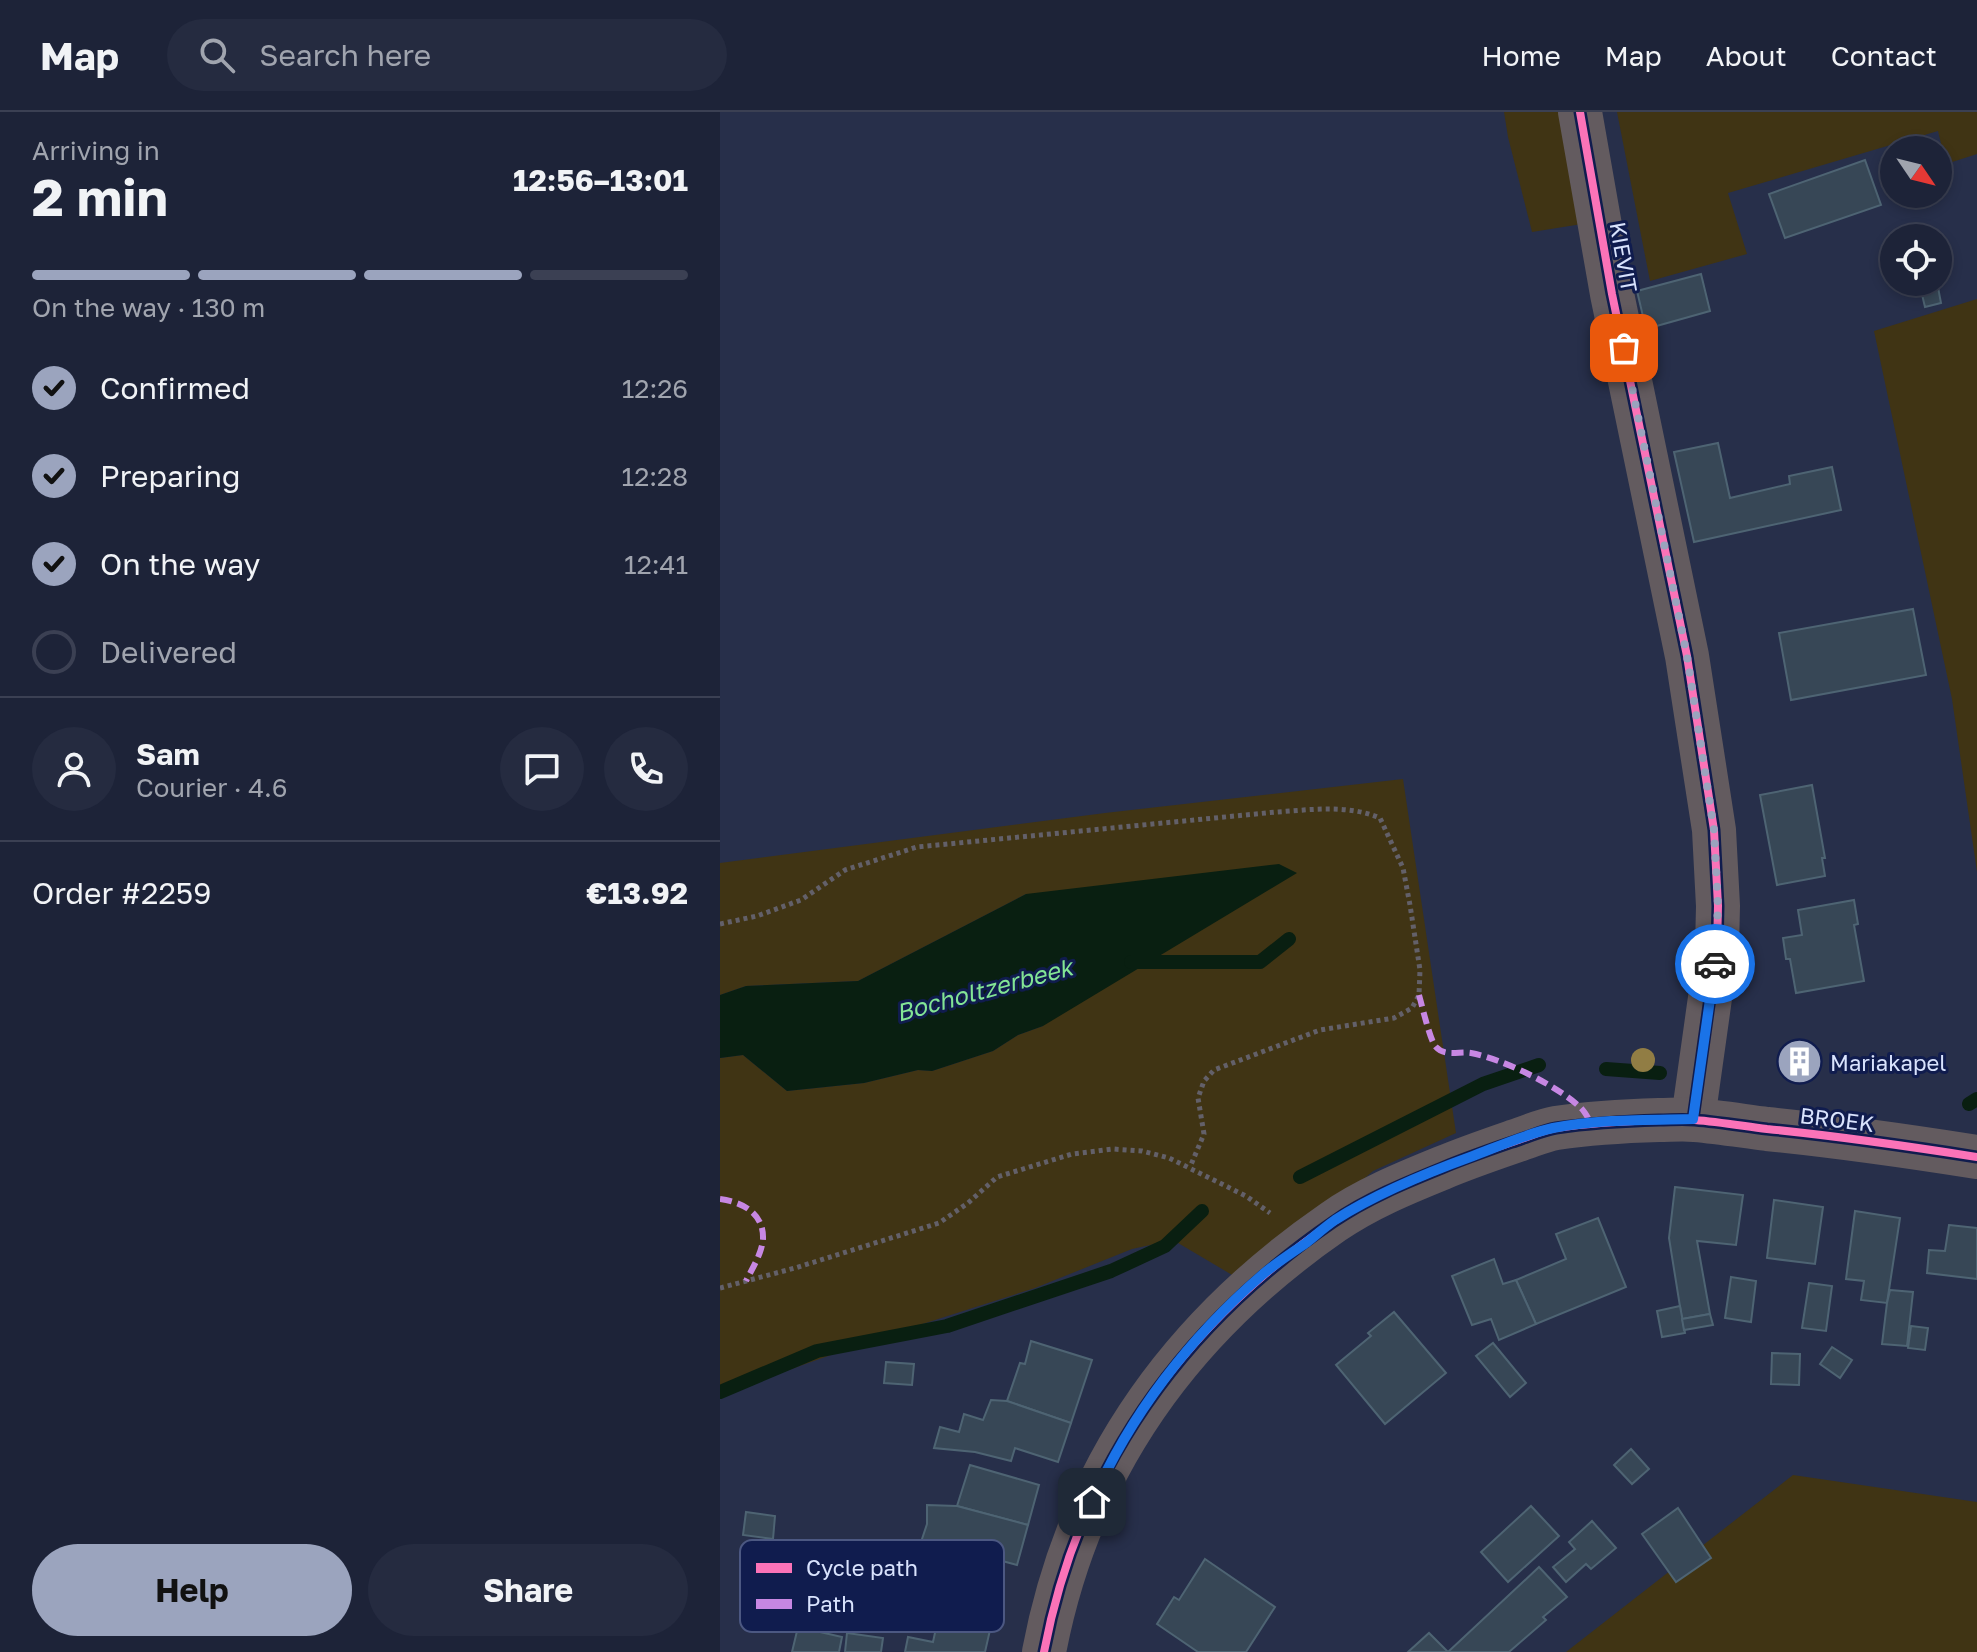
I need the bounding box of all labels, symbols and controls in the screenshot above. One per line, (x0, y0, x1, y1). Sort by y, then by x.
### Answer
search box (167, 19, 727, 91)
text: Map (40, 33, 119, 78)
icon: search (195, 33, 239, 77)
text: Search here (259, 37, 431, 73)
text: Home (1482, 39, 1561, 72)
text: Map (1605, 39, 1662, 72)
text: About (1706, 39, 1787, 72)
text: Contact (1831, 39, 1937, 72)
text: Arriving in (32, 135, 160, 166)
north arrow (1880, 136, 1952, 208)
map controls (1880, 136, 1952, 296)
text: 12:56–13:01 (513, 162, 688, 198)
text: 2 min (32, 165, 168, 227)
street label: KIEVIT (1605, 220, 1644, 295)
button: locate (1880, 224, 1952, 296)
text: On the way · 130 m (32, 292, 265, 323)
pin (1590, 314, 1658, 382)
icon: bag (1602, 326, 1646, 370)
icon: check (32, 366, 76, 410)
text: Confirmed (100, 370, 250, 406)
text: 12:26 (622, 373, 688, 404)
icon: check (32, 454, 76, 498)
text: Preparing (100, 458, 241, 494)
text: 12:28 (622, 461, 688, 492)
icon: check (32, 542, 76, 586)
text: On the way (100, 546, 260, 582)
text: 12:41 (624, 549, 688, 580)
text: Delivered (100, 634, 237, 670)
button: person (32, 727, 116, 811)
button: chat (500, 727, 584, 811)
button: phone (604, 727, 688, 811)
text: Sam (136, 736, 200, 772)
text: Courier · 4.6 (136, 772, 288, 803)
text: Order #2259 (32, 875, 211, 911)
text: €13.92 (586, 875, 688, 911)
courier (1675, 924, 1755, 1004)
icon: car (1693, 942, 1737, 986)
water label: Bocholtzerbeek (892, 951, 1078, 1027)
building icon: Mariakapel (1775, 1038, 1823, 1086)
place label: Mariakapel (1830, 1049, 1946, 1076)
street label: BROEK (1798, 1101, 1876, 1137)
pin (1058, 1468, 1126, 1536)
icon: home (1070, 1480, 1114, 1524)
legend (740, 1540, 1004, 1632)
button: Help (32, 1544, 352, 1636)
button: Share (368, 1544, 688, 1636)
text: Cycle path (806, 1554, 918, 1581)
text: Path (806, 1590, 855, 1617)

